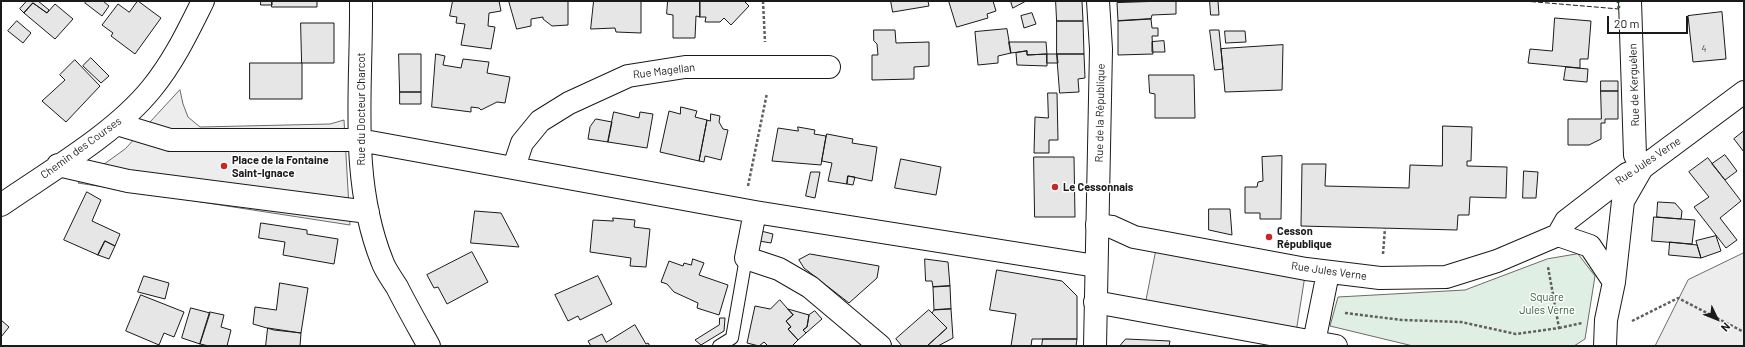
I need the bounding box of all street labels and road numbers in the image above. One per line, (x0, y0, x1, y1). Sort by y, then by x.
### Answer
street label: Rue de Kerguélen (1626, 43, 1642, 127)
street label: Rue du Docteur Charcot (354, 53, 368, 165)
street label: Rue Magellan (632, 61, 696, 81)
street label: Rue de la République (1093, 63, 1107, 163)
street label: Chemin des Courses (38, 114, 124, 182)
street label: Rue Jules Verne (1613, 134, 1683, 188)
street label: Rue Jules Verne (1290, 259, 1368, 283)

